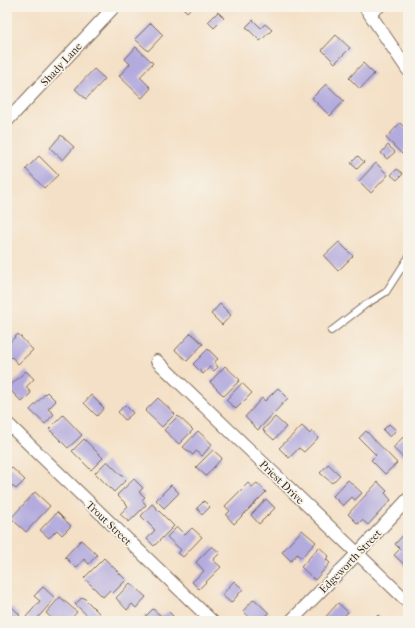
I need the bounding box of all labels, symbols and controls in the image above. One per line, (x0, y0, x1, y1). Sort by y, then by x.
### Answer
street label: Shady Lane (38, 40, 85, 89)
street label: Priest Drive (257, 458, 307, 507)
street label: Trout Street (83, 498, 134, 548)
street label: Edgeworth Street (317, 527, 384, 596)

